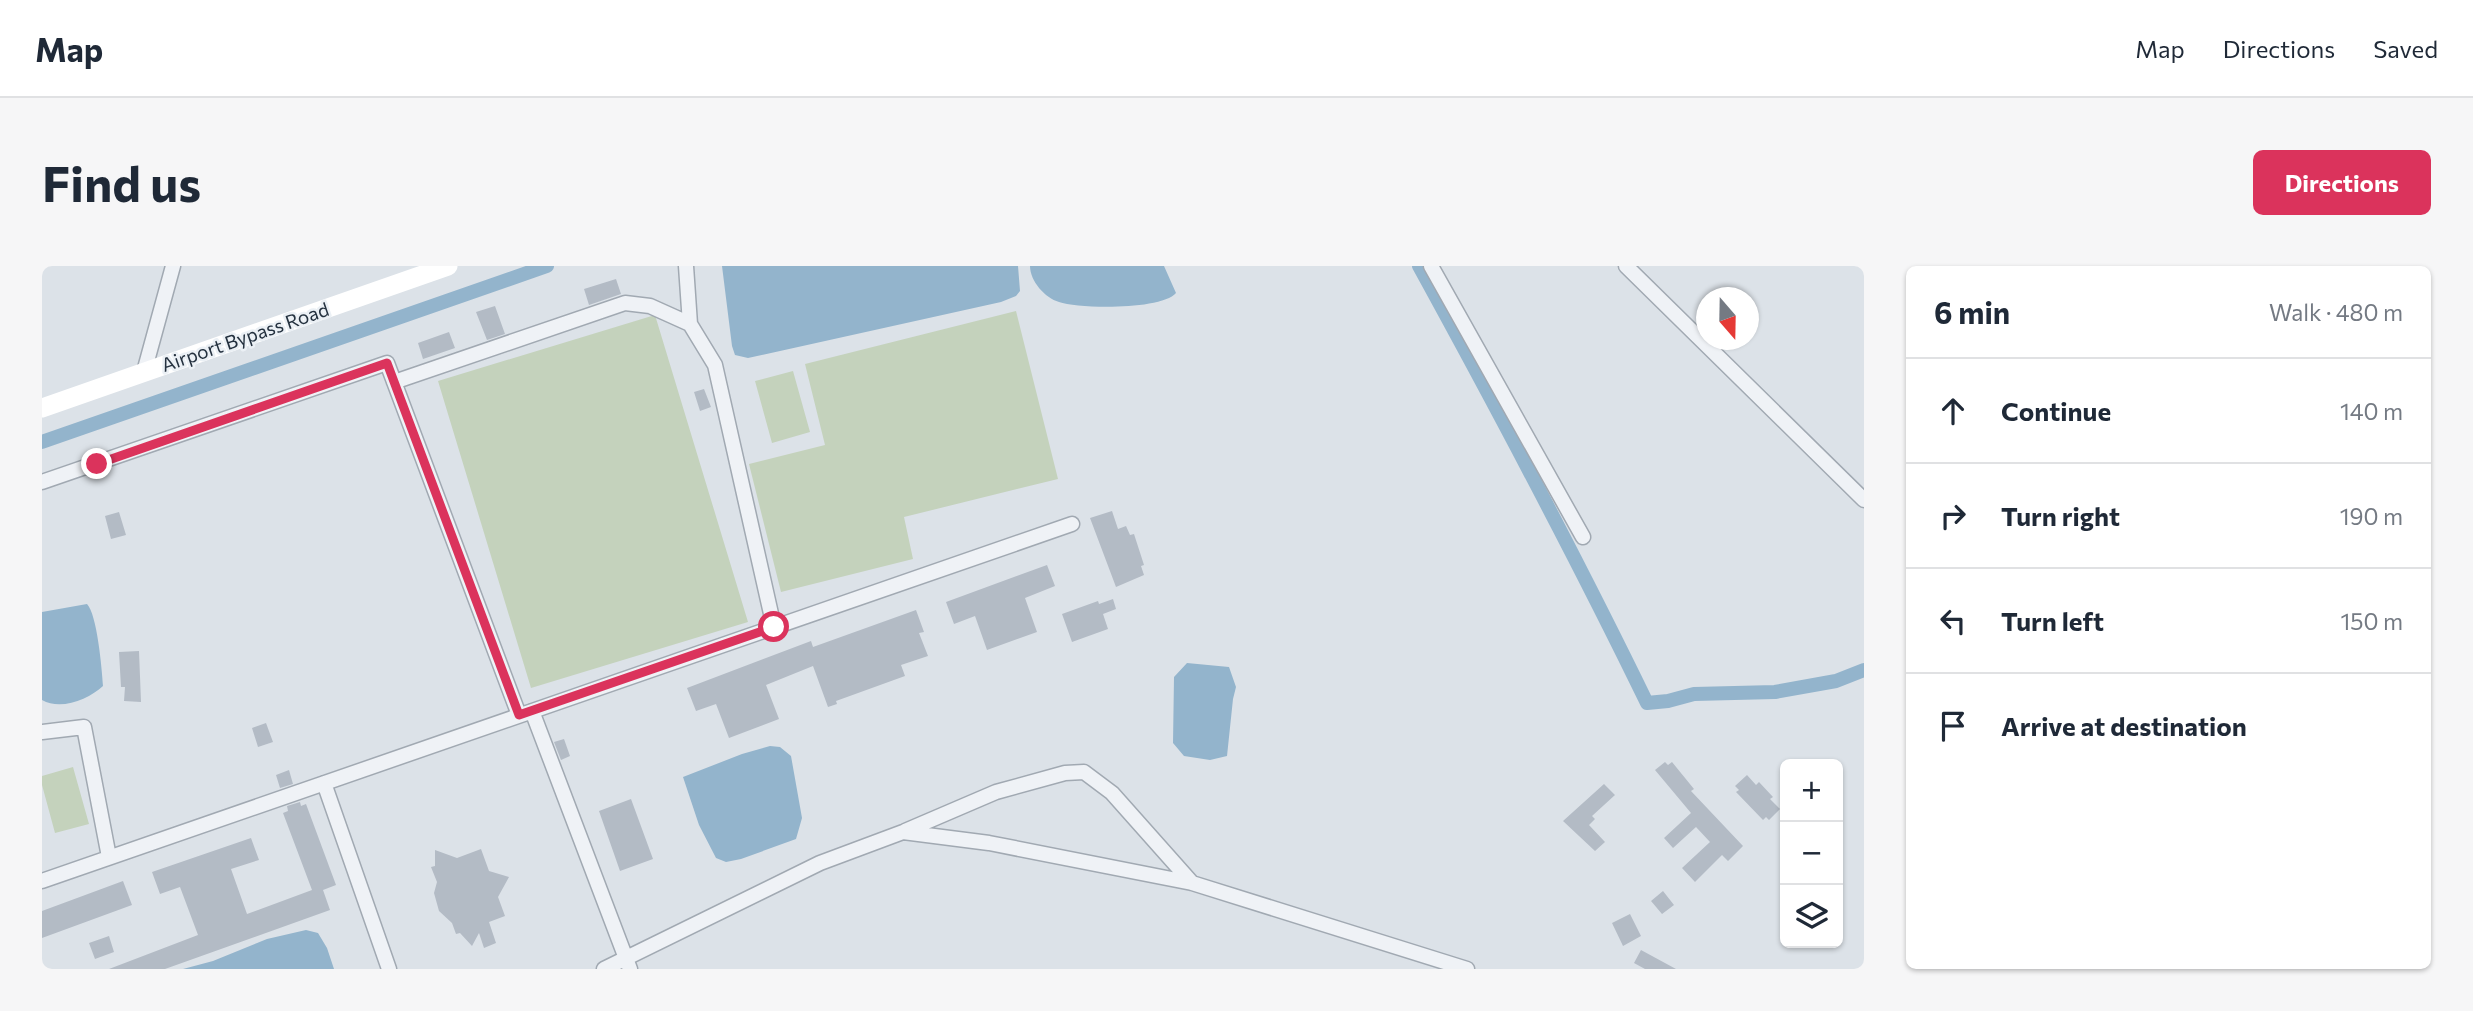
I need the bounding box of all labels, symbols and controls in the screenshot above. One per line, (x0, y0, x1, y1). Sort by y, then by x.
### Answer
text: Map (35, 28, 103, 69)
text: Map (2135, 34, 2185, 63)
text: Directions (2223, 34, 2335, 63)
text: Saved (2373, 34, 2438, 63)
button: Directions (2253, 150, 2431, 215)
text: Find us (42, 152, 201, 212)
north arrow (1696, 287, 1759, 350)
text: 6 min (1934, 293, 2010, 330)
street label: Airport Bypass Road (158, 297, 332, 376)
text: Walk · 480 m (2269, 298, 2403, 326)
icon: ahead (1934, 392, 1972, 430)
text: Continue (2001, 395, 2111, 426)
text: 140 m (2340, 397, 2403, 425)
route end (81, 448, 112, 479)
icon: right (1934, 497, 1972, 535)
text: Turn right (2001, 500, 2120, 531)
text: 190 m (2340, 502, 2403, 530)
icon: left (1934, 602, 1972, 640)
text: Turn left (2001, 605, 2104, 636)
text: 150 m (2340, 607, 2403, 635)
route start (758, 611, 789, 642)
icon: arrive (1934, 707, 1972, 745)
text: Arrive at destination (2001, 710, 2247, 741)
map controls (1780, 759, 1843, 948)
button: + (1780, 759, 1843, 822)
button: − (1780, 822, 1843, 885)
button: layers (1780, 885, 1843, 948)

